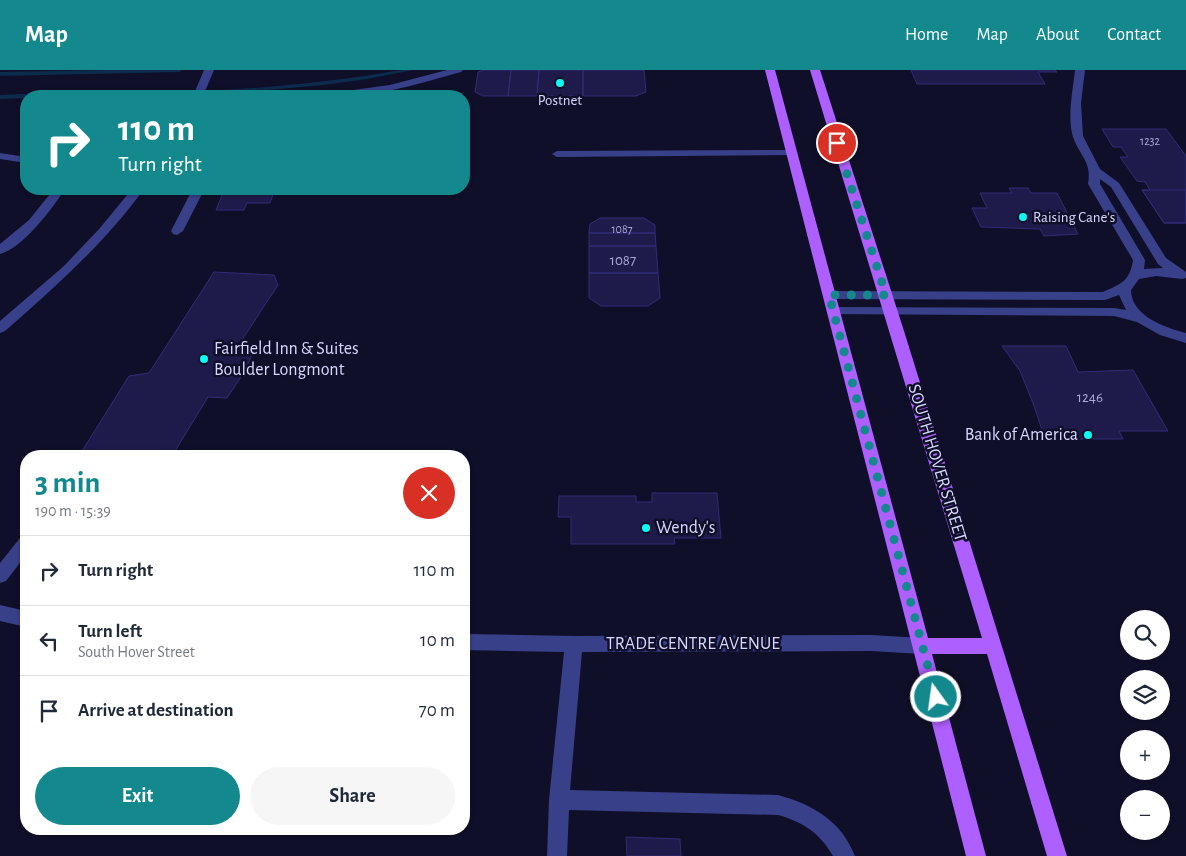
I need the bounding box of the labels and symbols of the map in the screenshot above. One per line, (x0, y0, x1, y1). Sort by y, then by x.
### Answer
marker: Postnet (554, 77, 566, 89)
place label: Postnet (538, 93, 582, 108)
pin (816, 122, 858, 164)
house number: 1232 (1140, 135, 1161, 147)
place label: Raising Cane's (1033, 210, 1115, 225)
marker: Raising Cane's (1017, 211, 1029, 223)
house number: 1087 (611, 223, 633, 235)
house number: 1087 (610, 253, 636, 268)
place label: Fairfield Inn & Suites Boulder Longmont (214, 340, 359, 379)
marker: Fairfield Inn & Suites Boulder Longmont (198, 353, 210, 365)
street label: SOUTH HOVER STREET (905, 382, 970, 544)
house number: 1246 (1077, 390, 1103, 405)
place label: Bank of America (965, 426, 1078, 444)
marker: Bank of America (1082, 429, 1094, 441)
place label: Wendy's (656, 519, 716, 537)
marker: Wendy's (640, 522, 652, 534)
street label: TRADE CENTRE AVENUE (606, 635, 780, 653)
position arrow (909, 670, 961, 722)

